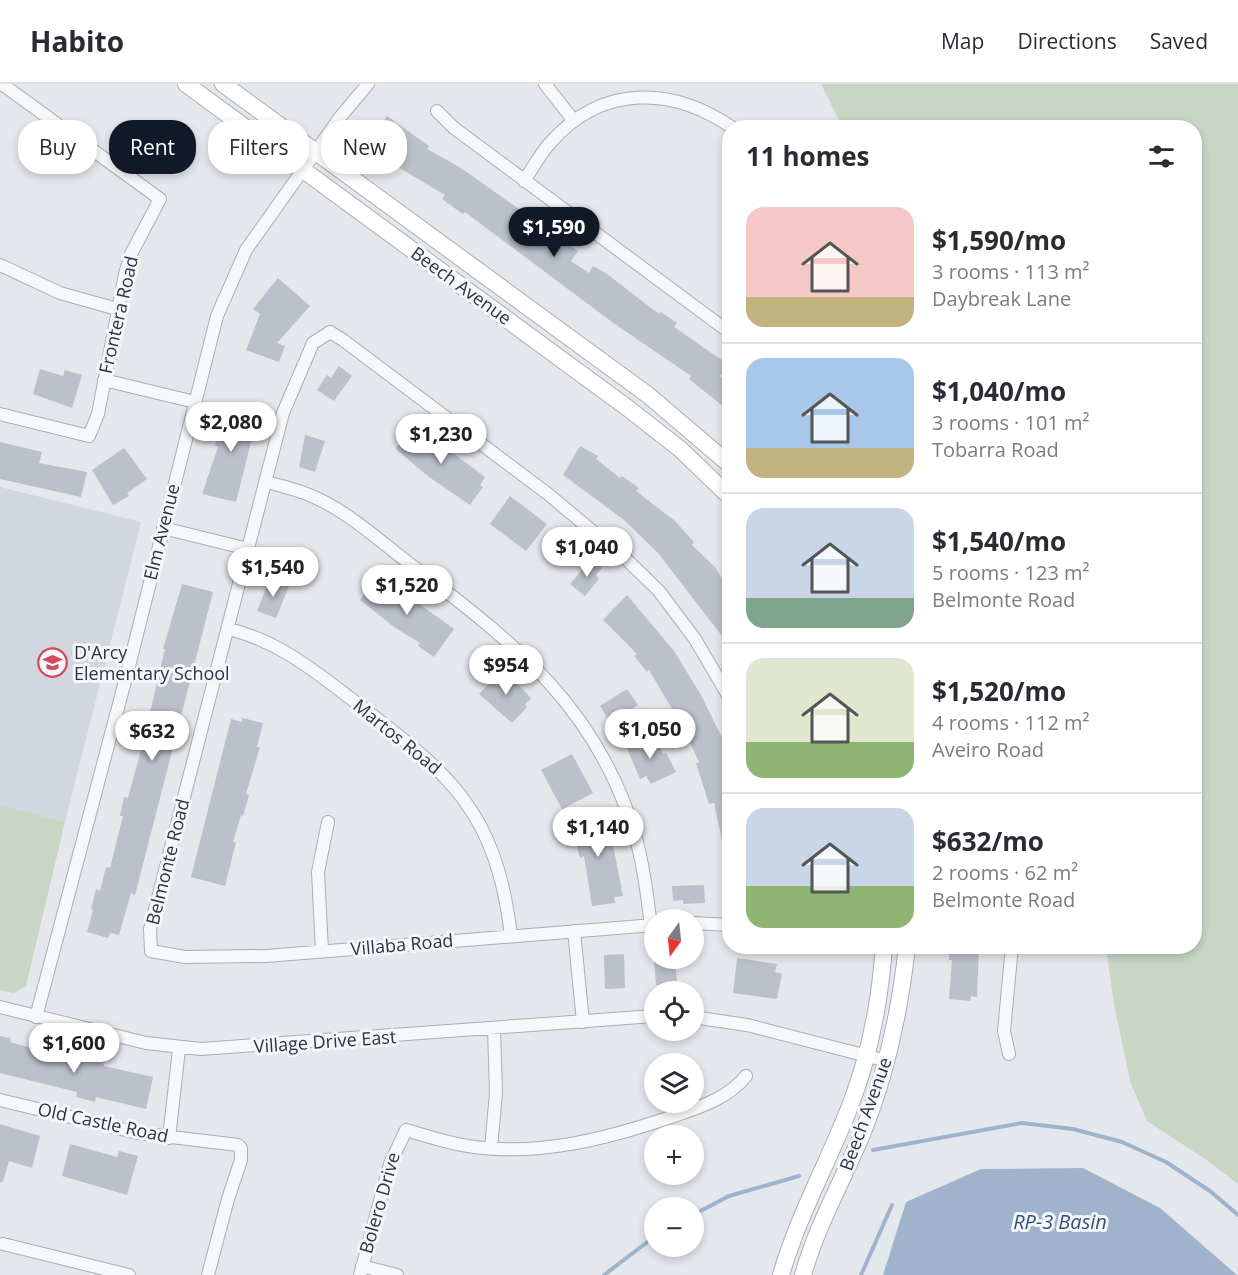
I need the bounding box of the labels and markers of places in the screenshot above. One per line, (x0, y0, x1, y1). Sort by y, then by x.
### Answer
pin: $1,590 (505, 207, 603, 258)
pin: $2,080 (182, 402, 280, 453)
pin: $1,230 (392, 414, 490, 465)
pin: $1,040 (538, 527, 636, 578)
pin: $1,540 (224, 547, 322, 598)
pin: $1,520 (358, 565, 456, 616)
place label: D'Arcy Elementary School (74, 640, 230, 685)
pin: $954 (470, 645, 542, 696)
school or university icon: D'Arcy Elementary School (37, 647, 69, 679)
pin: $1,050 (601, 709, 699, 760)
pin: $632 (116, 711, 188, 762)
pin: $1,140 (549, 807, 647, 858)
pin: $1,600 (25, 1023, 123, 1074)

